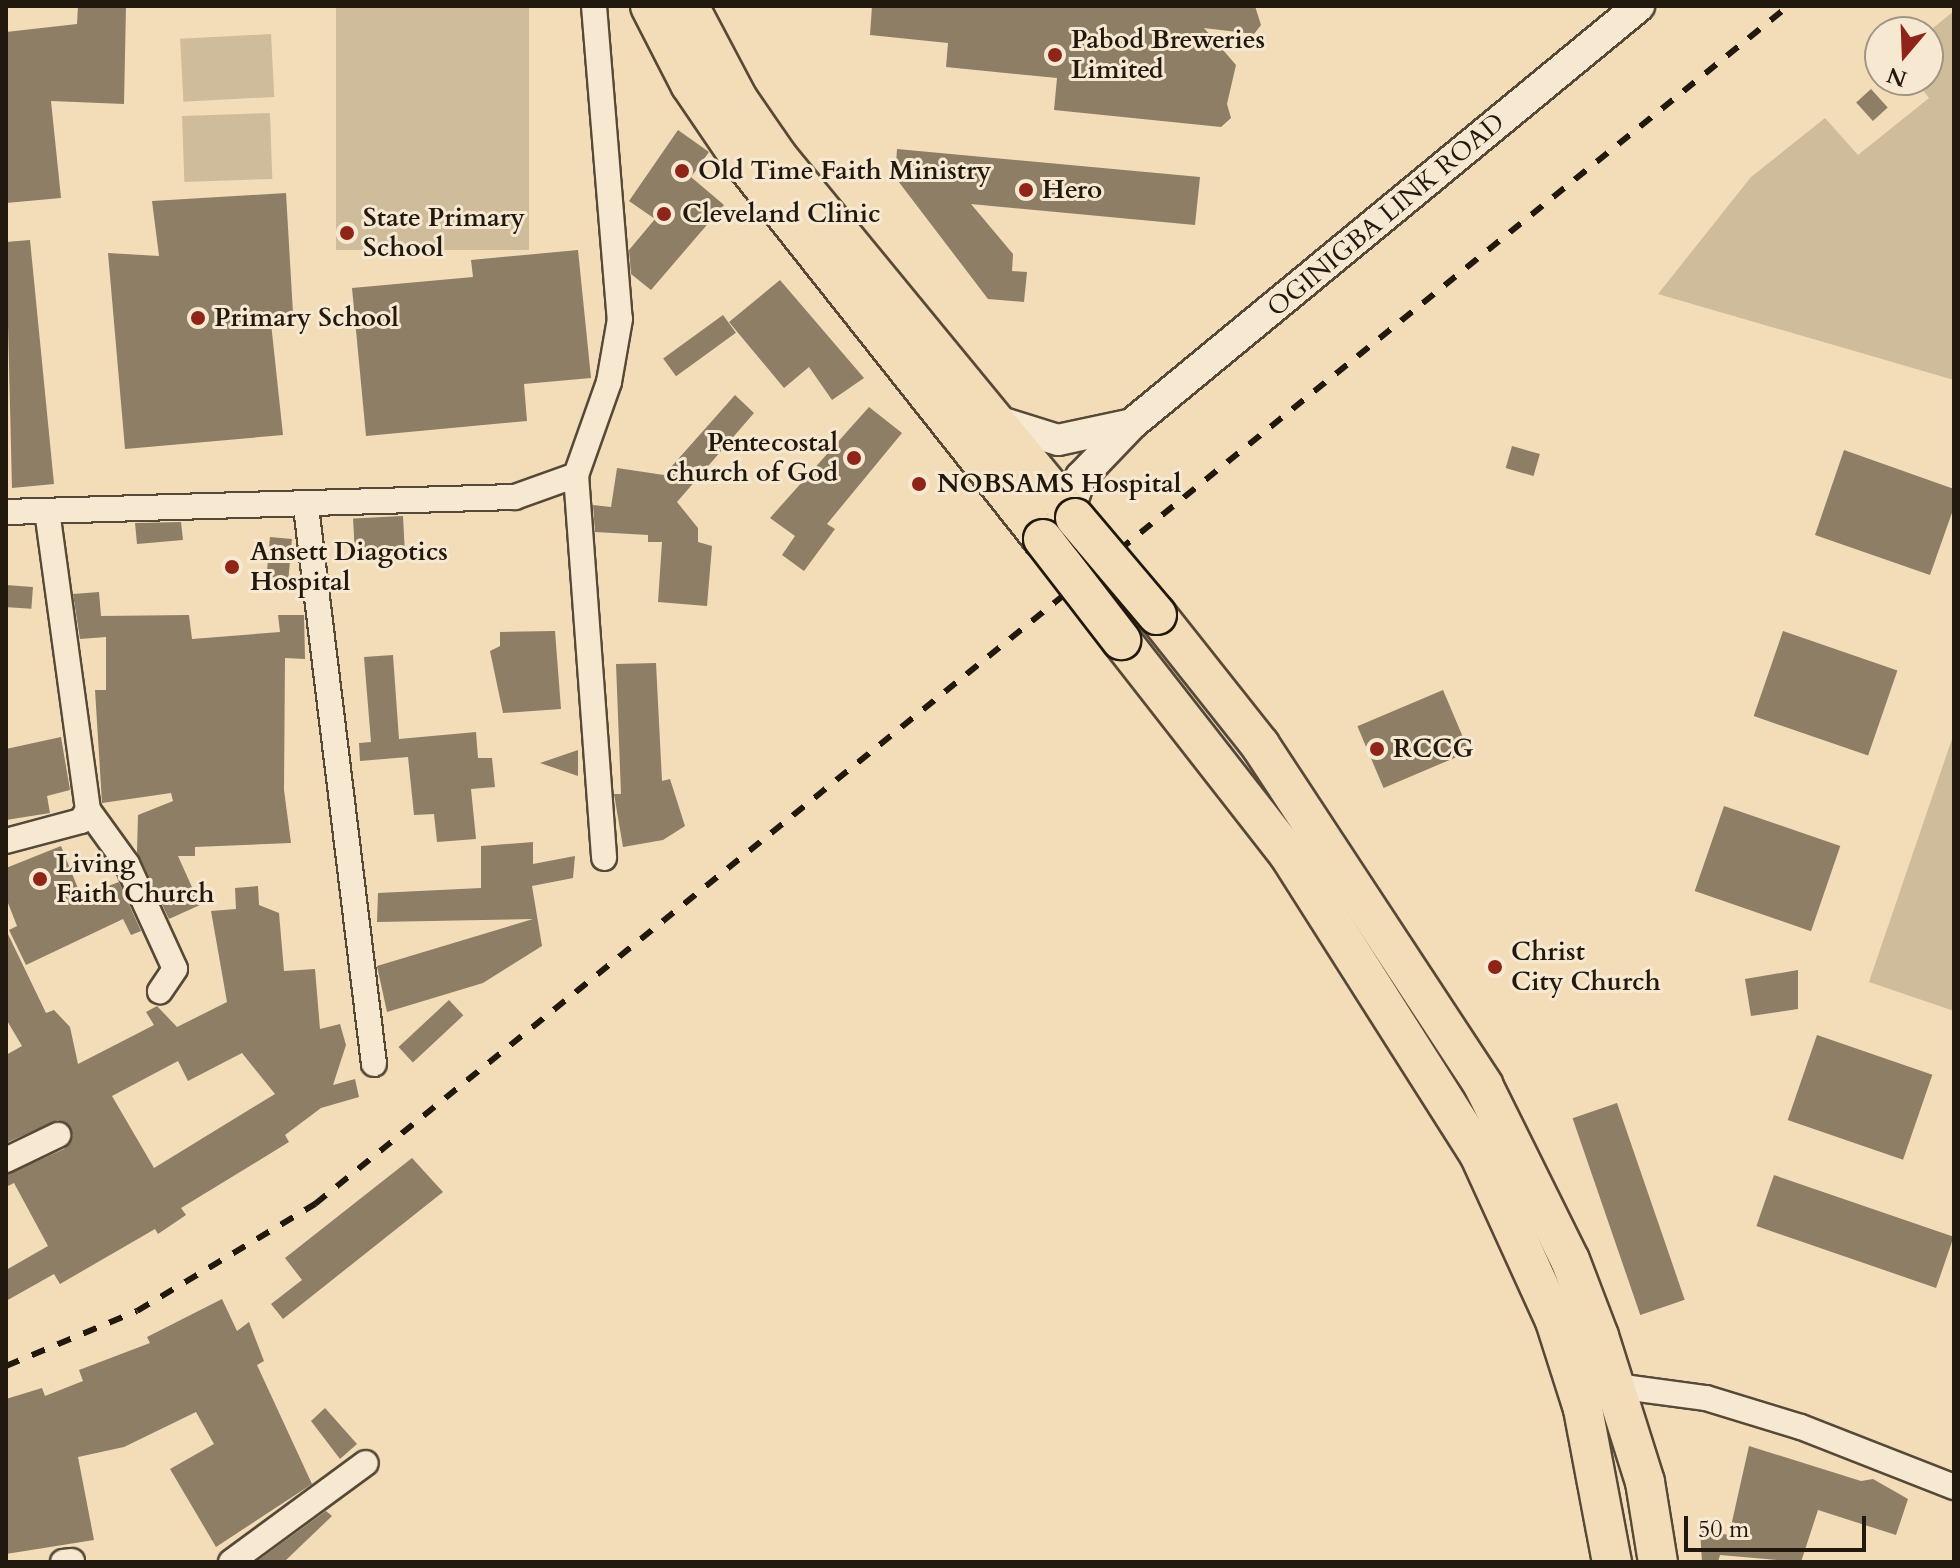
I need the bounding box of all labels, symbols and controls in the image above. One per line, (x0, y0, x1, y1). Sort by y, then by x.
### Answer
north arrow (1864, 16, 1944, 96)
place label: Pabod Breweries Limited (1071, 24, 1265, 86)
marker: Pabod Breweries Limited (1046, 46, 1064, 64)
text: N (1883, 60, 1911, 94)
street label: OGINIGBA LINK ROAD (1261, 107, 1511, 323)
place label: Old Time Faith Ministry (698, 155, 991, 187)
marker: Old Time Faith Ministry (673, 162, 691, 180)
place label: Hero (1042, 174, 1102, 206)
marker: Hero (1017, 181, 1035, 199)
place label: Cleveland Clinic (682, 198, 881, 230)
place label: State Primary School (363, 202, 525, 264)
marker: Cleveland Clinic (653, 203, 675, 225)
marker: State Primary School (338, 224, 356, 242)
place label: Primary School (214, 302, 399, 334)
marker: Primary School (189, 309, 207, 327)
place label: Pentecostal church of God (666, 427, 838, 488)
marker: Pentecostal church of God (845, 449, 863, 467)
place label: NOBSAMS Hospital (937, 468, 1181, 500)
marker: NOBSAMS Hospital (908, 473, 930, 495)
place label: Ansett Diagotics Hospital (250, 536, 448, 598)
marker: Ansett Diagotics Hospital (221, 556, 243, 578)
place label: RCCG (1393, 733, 1474, 765)
marker: RCCG (1368, 740, 1386, 758)
place label: Living Faith Church (56, 848, 214, 910)
marker: Living Faith Church (31, 870, 49, 888)
place label: Christ City Church (1511, 936, 1661, 998)
marker: Christ City Church (1486, 958, 1504, 976)
scale bar (1688, 1500, 1870, 1550)
text: 50 m (1698, 1513, 1749, 1546)

